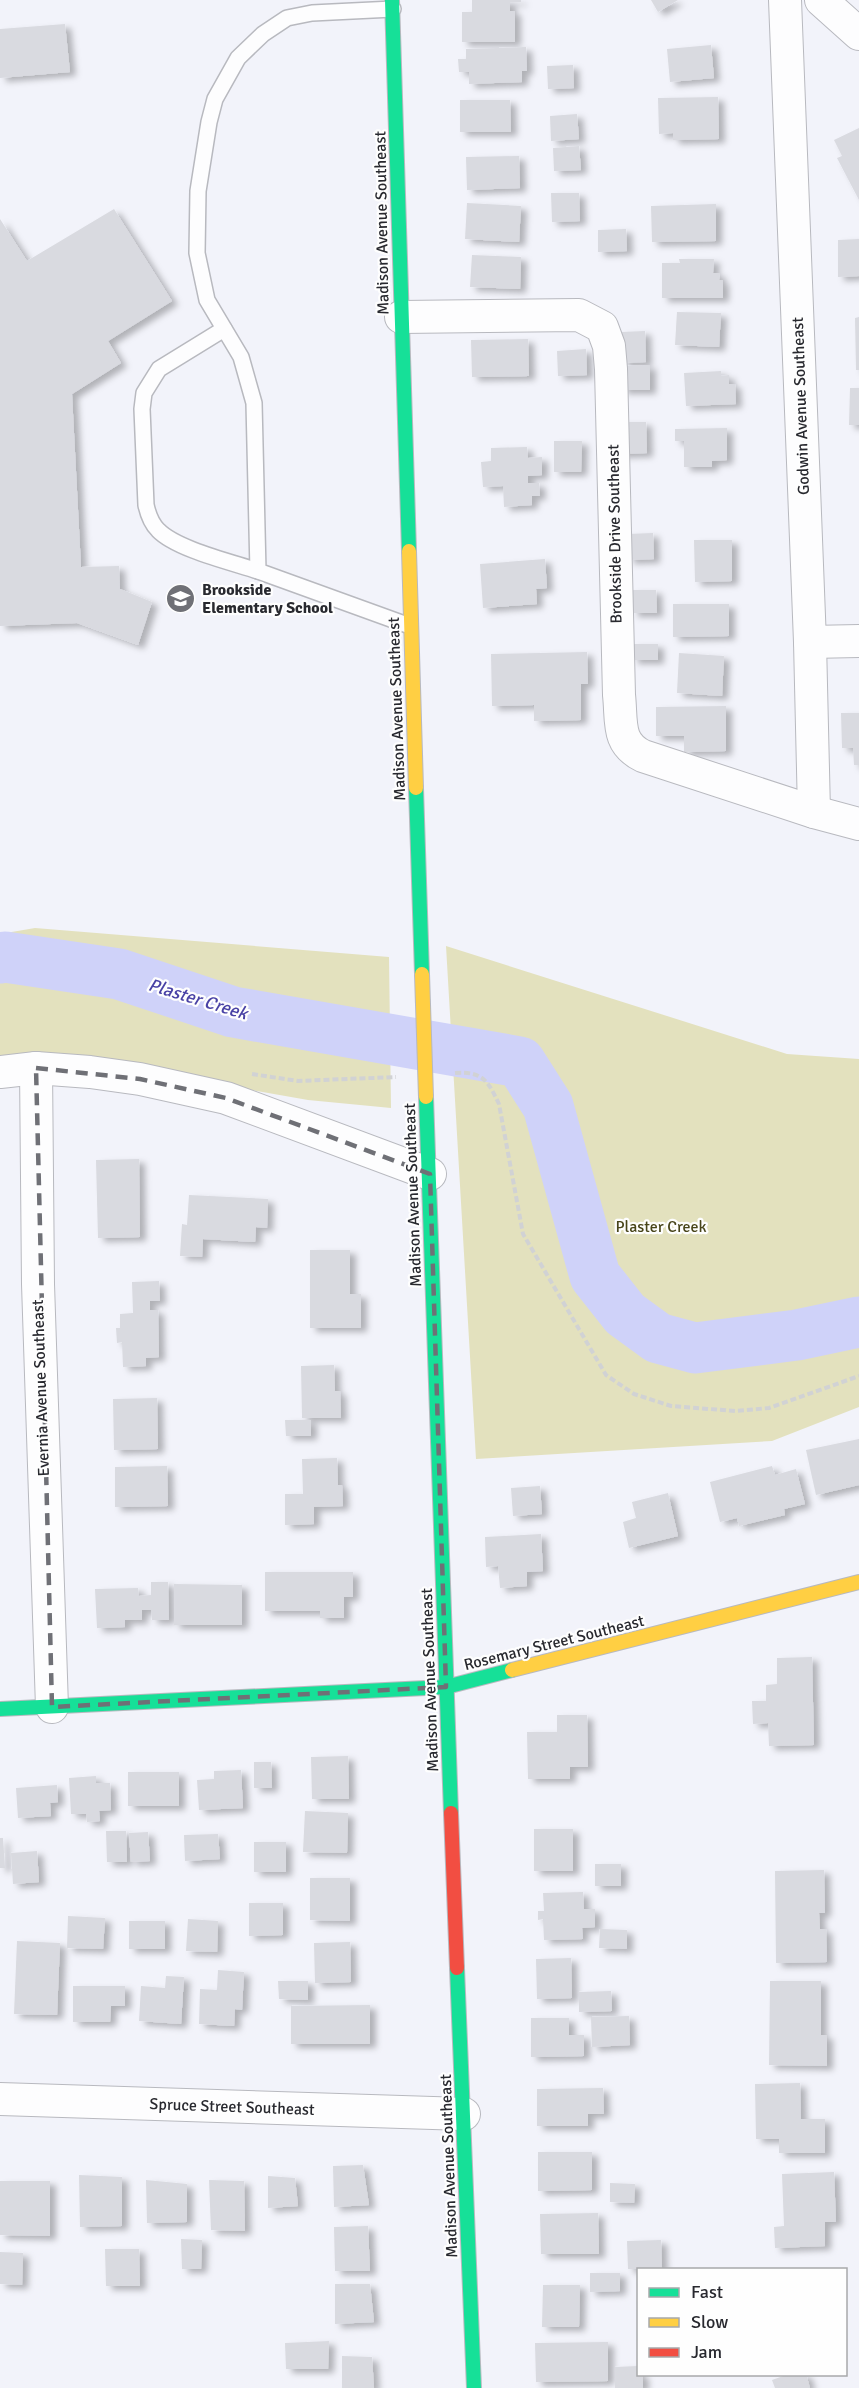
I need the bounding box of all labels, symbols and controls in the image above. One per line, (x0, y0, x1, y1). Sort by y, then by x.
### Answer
street label: Madison Avenue Southeast (370, 131, 394, 315)
street label: Godwin Avenue Southeast (788, 316, 814, 495)
street label: Brookside Drive Southeast (603, 444, 627, 624)
place label: Brookside Elementary School (202, 580, 333, 618)
school or university icon: Brookside Elementary School (165, 583, 197, 615)
street label: Madison Avenue Southeast (384, 616, 410, 801)
water label: Plaster Creek (146, 973, 252, 1025)
street label: Madison Avenue Southeast (400, 1102, 426, 1287)
park label: Plaster Creek (615, 1217, 707, 1237)
street label: Evernia Avenue Southeast (28, 1299, 54, 1477)
street label: Madison Avenue Southeast (417, 1587, 443, 1772)
street label: Rosemary Street Southeast (462, 1611, 647, 1675)
street label: Madison Avenue Southeast (436, 2073, 462, 2258)
street label: Spruce Street Southeast (149, 2094, 315, 2120)
legend (637, 2268, 847, 2376)
text: Fast (691, 2281, 723, 2303)
text: Slow (691, 2311, 728, 2333)
text: Jam (691, 2341, 722, 2363)

